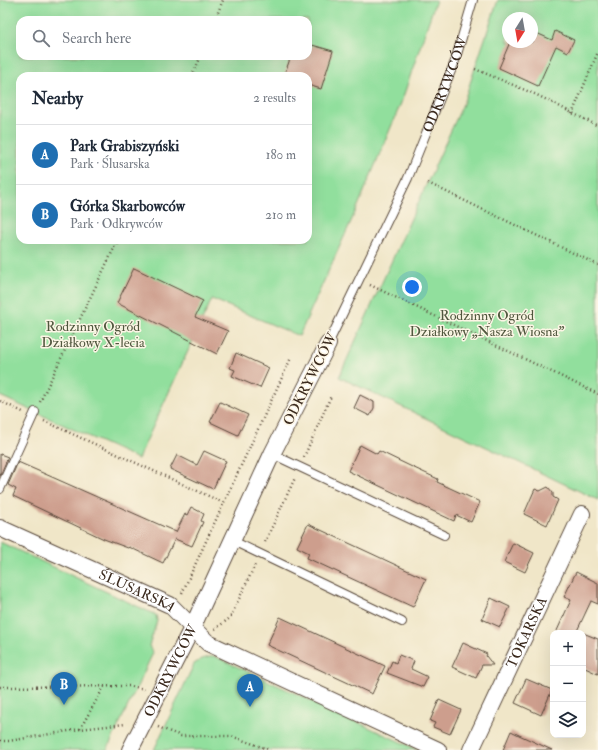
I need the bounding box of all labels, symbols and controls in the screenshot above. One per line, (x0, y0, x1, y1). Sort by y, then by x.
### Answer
north arrow (502, 12, 538, 48)
search box (16, 16, 312, 60)
icon: search (30, 27, 52, 49)
text: Search here (62, 29, 131, 48)
street label: ODKRYWCÓW (419, 34, 471, 135)
text: Nearby (32, 88, 83, 109)
text: 2 results (253, 90, 296, 106)
text: Park Grabiszyński (70, 137, 179, 156)
text: A (41, 147, 49, 163)
text: 180 m (266, 147, 296, 163)
text: Park · Ślusarska (70, 156, 149, 172)
text: Górka Skarbowców (70, 197, 185, 216)
text: B (41, 207, 49, 223)
text: 210 m (265, 207, 296, 223)
text: Park · Odkrywców (70, 216, 163, 232)
your location (402, 277, 422, 297)
park label: Rodzinny Ogród Działkowy „Nasza Wiosna” (410, 307, 564, 341)
park label: Rodzinny Ogród Działkowy X-lecia (41, 318, 145, 352)
street label: ODKRYWCÓW (279, 329, 341, 428)
street label: ŚLUSARSKA (96, 565, 180, 615)
street label: TOKARSKA (502, 594, 550, 671)
street label: ODKRYWCÓW (140, 621, 201, 720)
map controls (550, 630, 586, 738)
button: + (550, 630, 586, 666)
button: − (550, 666, 586, 702)
pin: B (51, 672, 77, 705)
pin: A (237, 674, 263, 707)
button: layers (550, 702, 586, 738)

